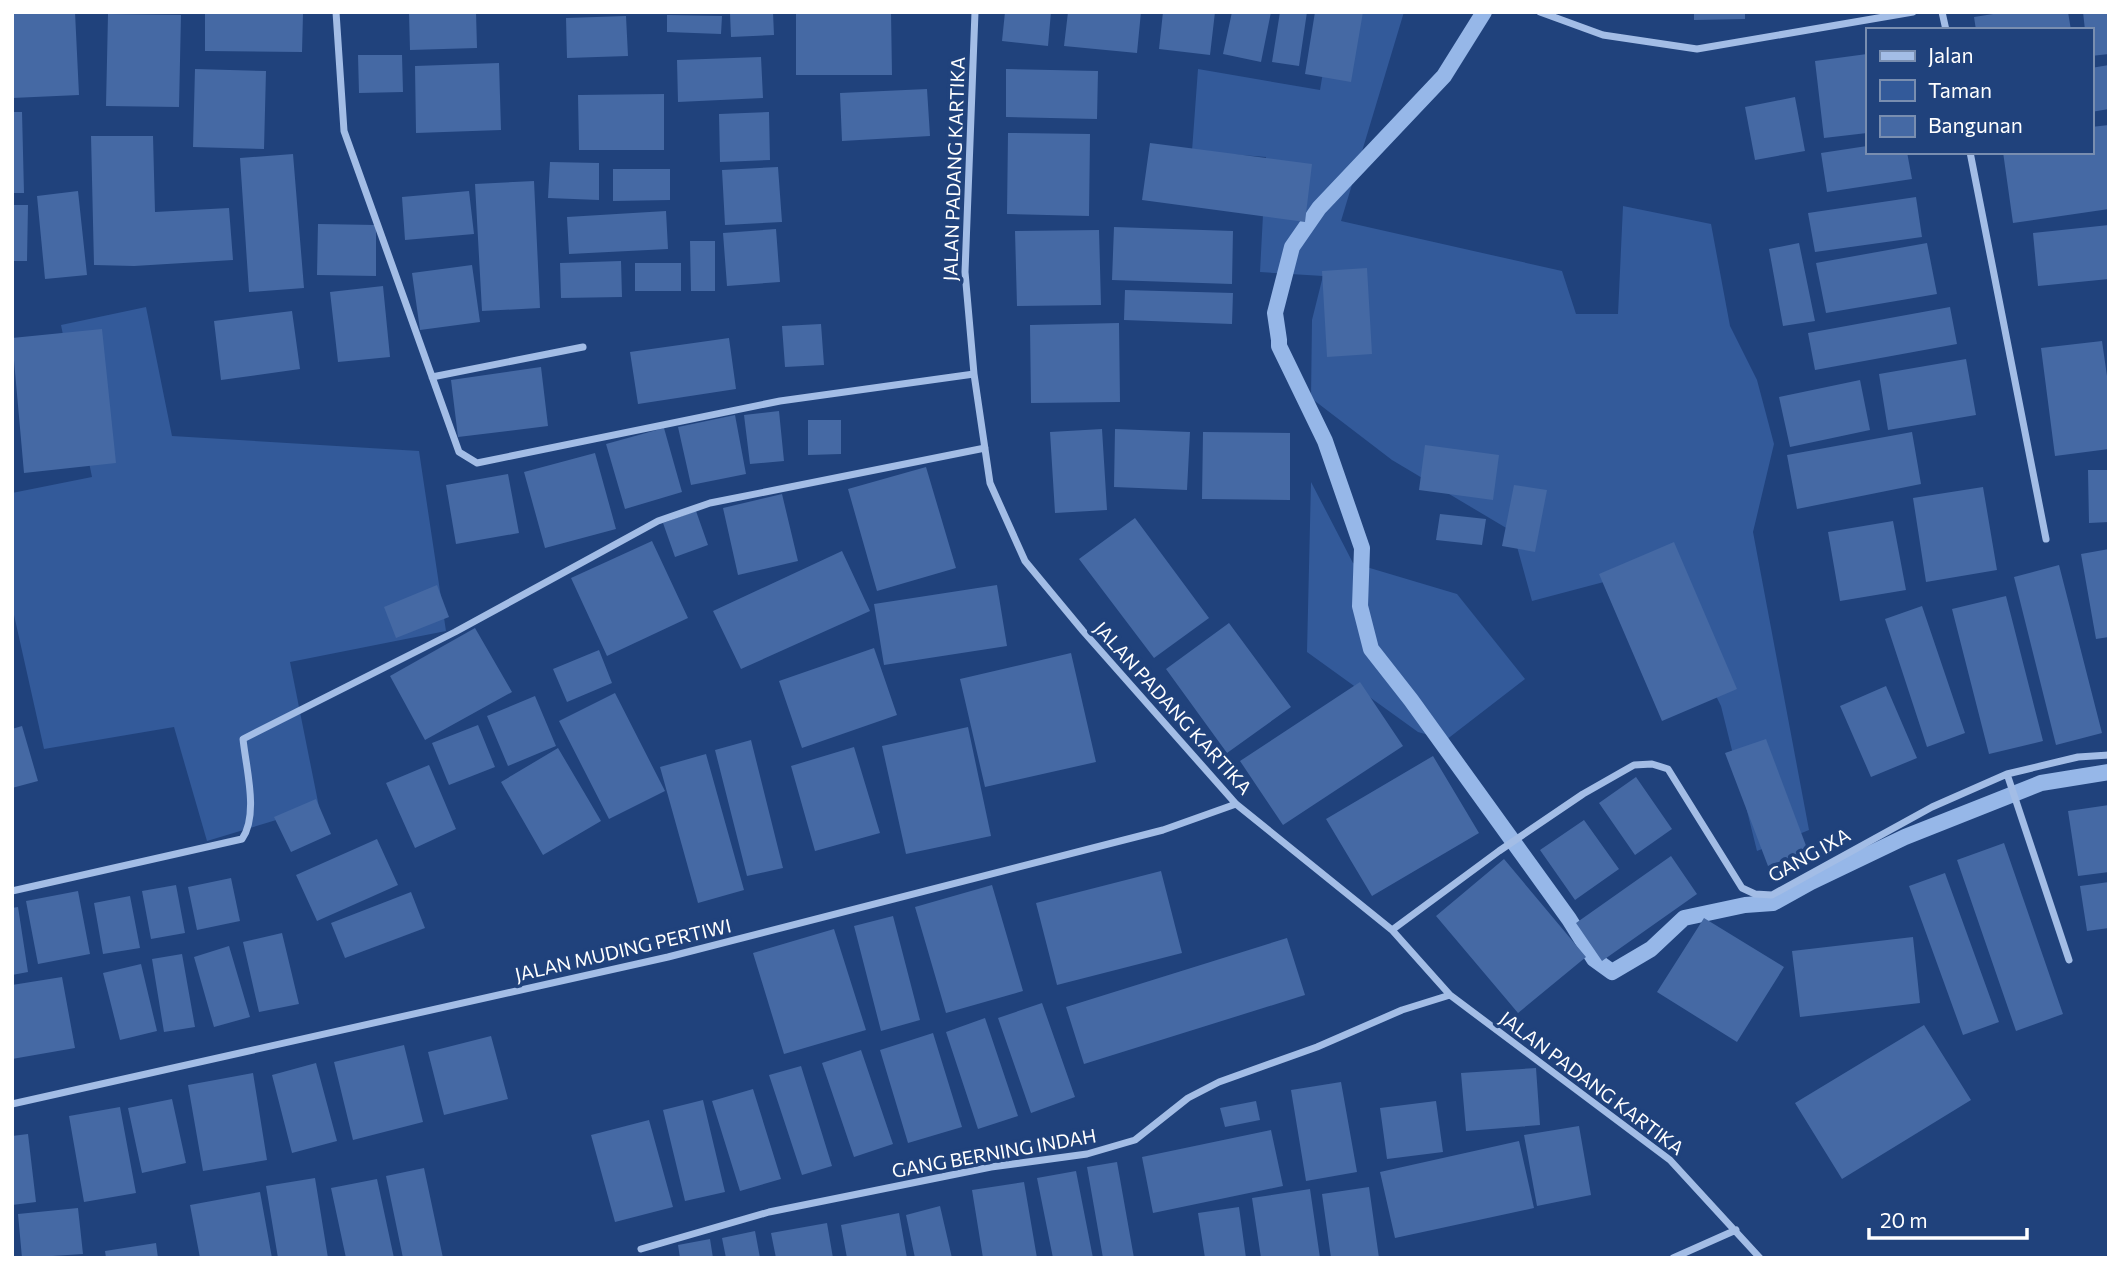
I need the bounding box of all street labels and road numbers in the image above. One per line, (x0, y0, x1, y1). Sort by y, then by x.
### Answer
street label: JALAN PADANG KARTIKA (938, 56, 969, 282)
street label: JALAN PADANG KARTIKA (1090, 617, 1257, 799)
street label: GANG IXA (1764, 823, 1854, 886)
street label: JALAN MUDING PERTIWI (512, 913, 733, 986)
street label: JALAN PADANG KARTIKA (1496, 1006, 1689, 1159)
street label: GANG BERNING INDAH (890, 1123, 1098, 1182)

